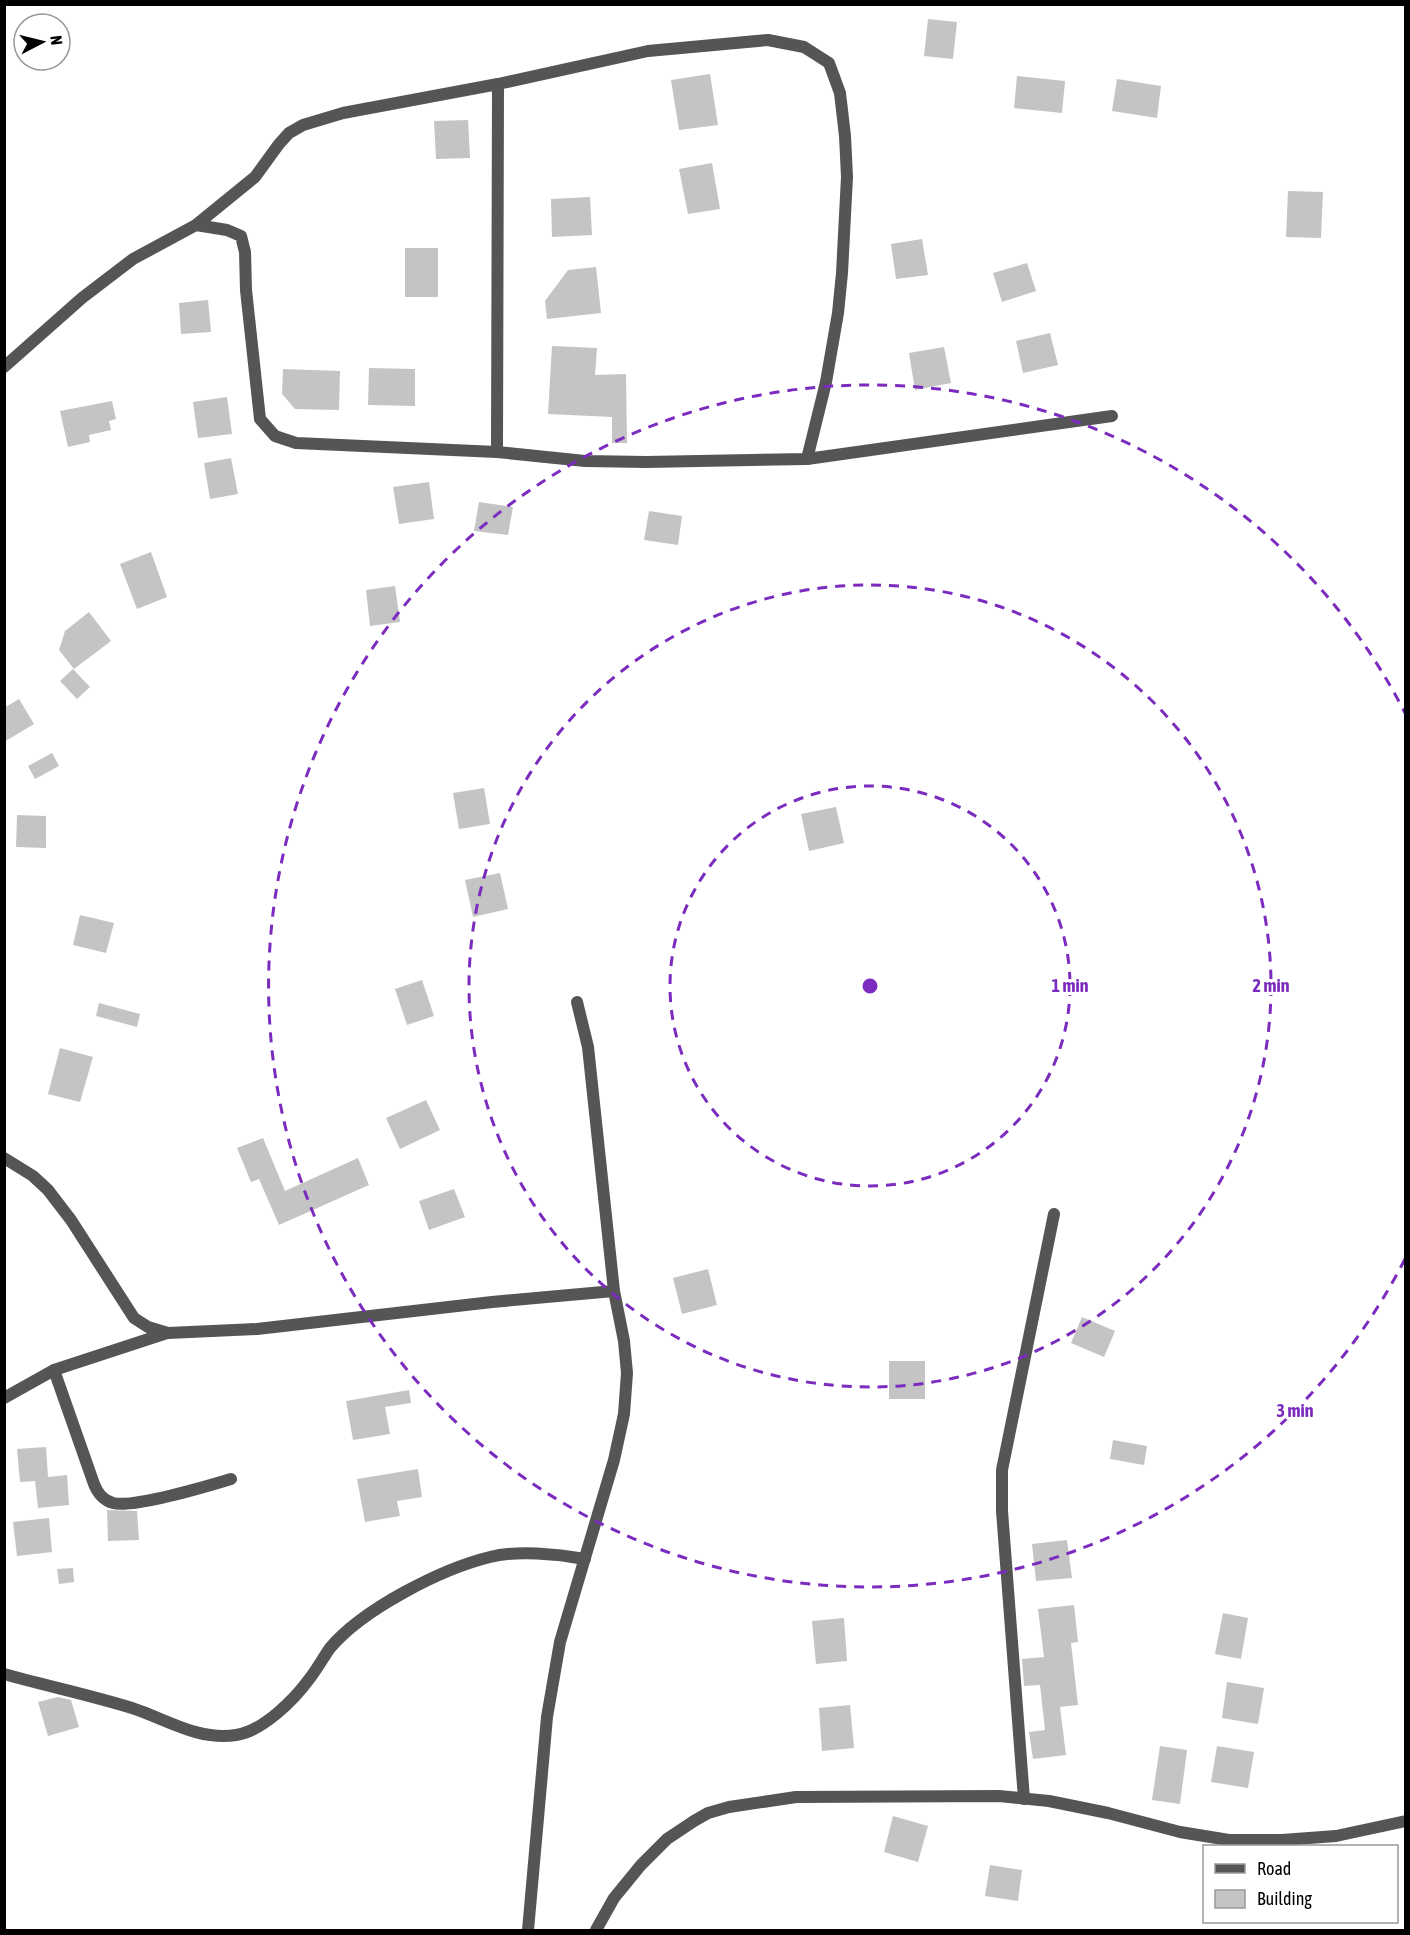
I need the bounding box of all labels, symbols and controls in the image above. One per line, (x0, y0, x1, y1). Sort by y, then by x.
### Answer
north arrow (12, 12, 72, 72)
text: N (47, 34, 66, 46)
text: 1 min (1052, 975, 1089, 996)
text: 2 min (1253, 975, 1290, 996)
centre of rings (860, 976, 880, 996)
text: 3 min (1277, 1400, 1314, 1421)
legend (1203, 1845, 1398, 1923)
text: Road (1257, 1858, 1291, 1879)
text: Building (1257, 1888, 1312, 1909)

